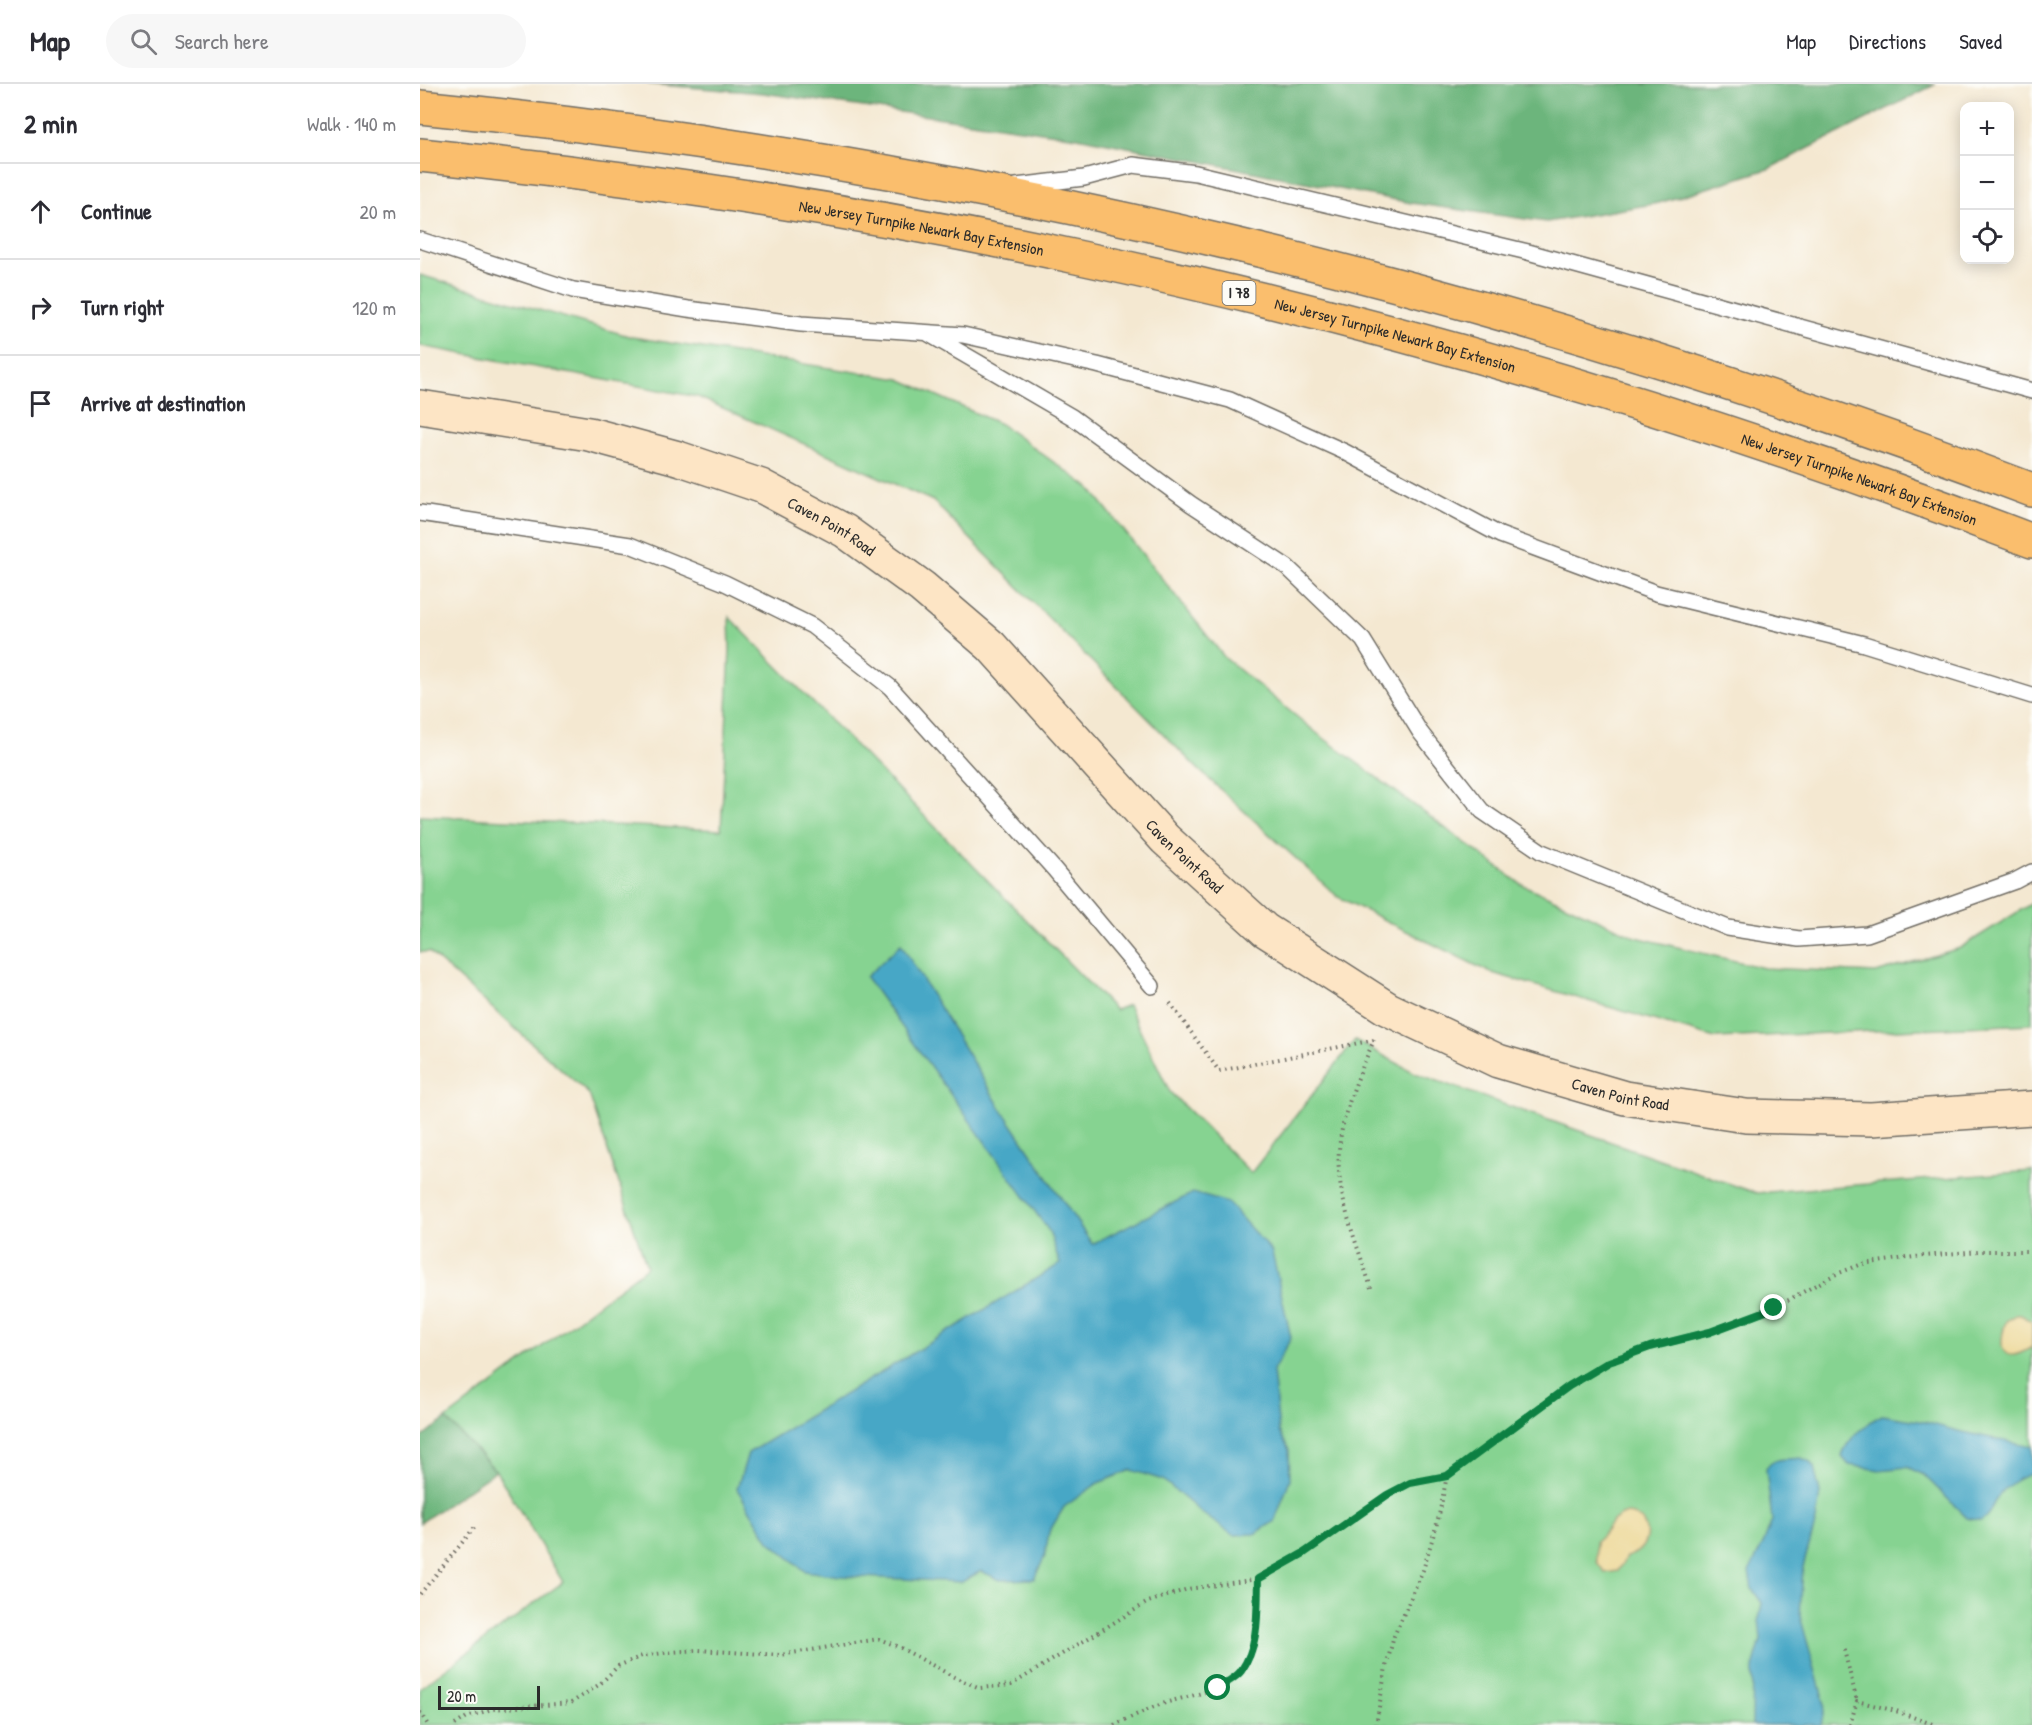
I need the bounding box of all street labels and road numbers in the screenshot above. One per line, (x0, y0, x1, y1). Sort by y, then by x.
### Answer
street label: New Jersey Turnpike Newark Bay Extension (798, 194, 1046, 261)
road number: I 78 (1222, 281, 1256, 305)
street label: New Jersey Turnpike Newark Bay Extension (1273, 292, 1519, 378)
street label: New Jersey Turnpike Newark Bay Extension (1739, 427, 1980, 530)
street label: Caven Point Road (784, 491, 880, 561)
street label: Caven Point Road (1141, 814, 1228, 898)
street label: Caven Point Road (1569, 1072, 1670, 1115)

